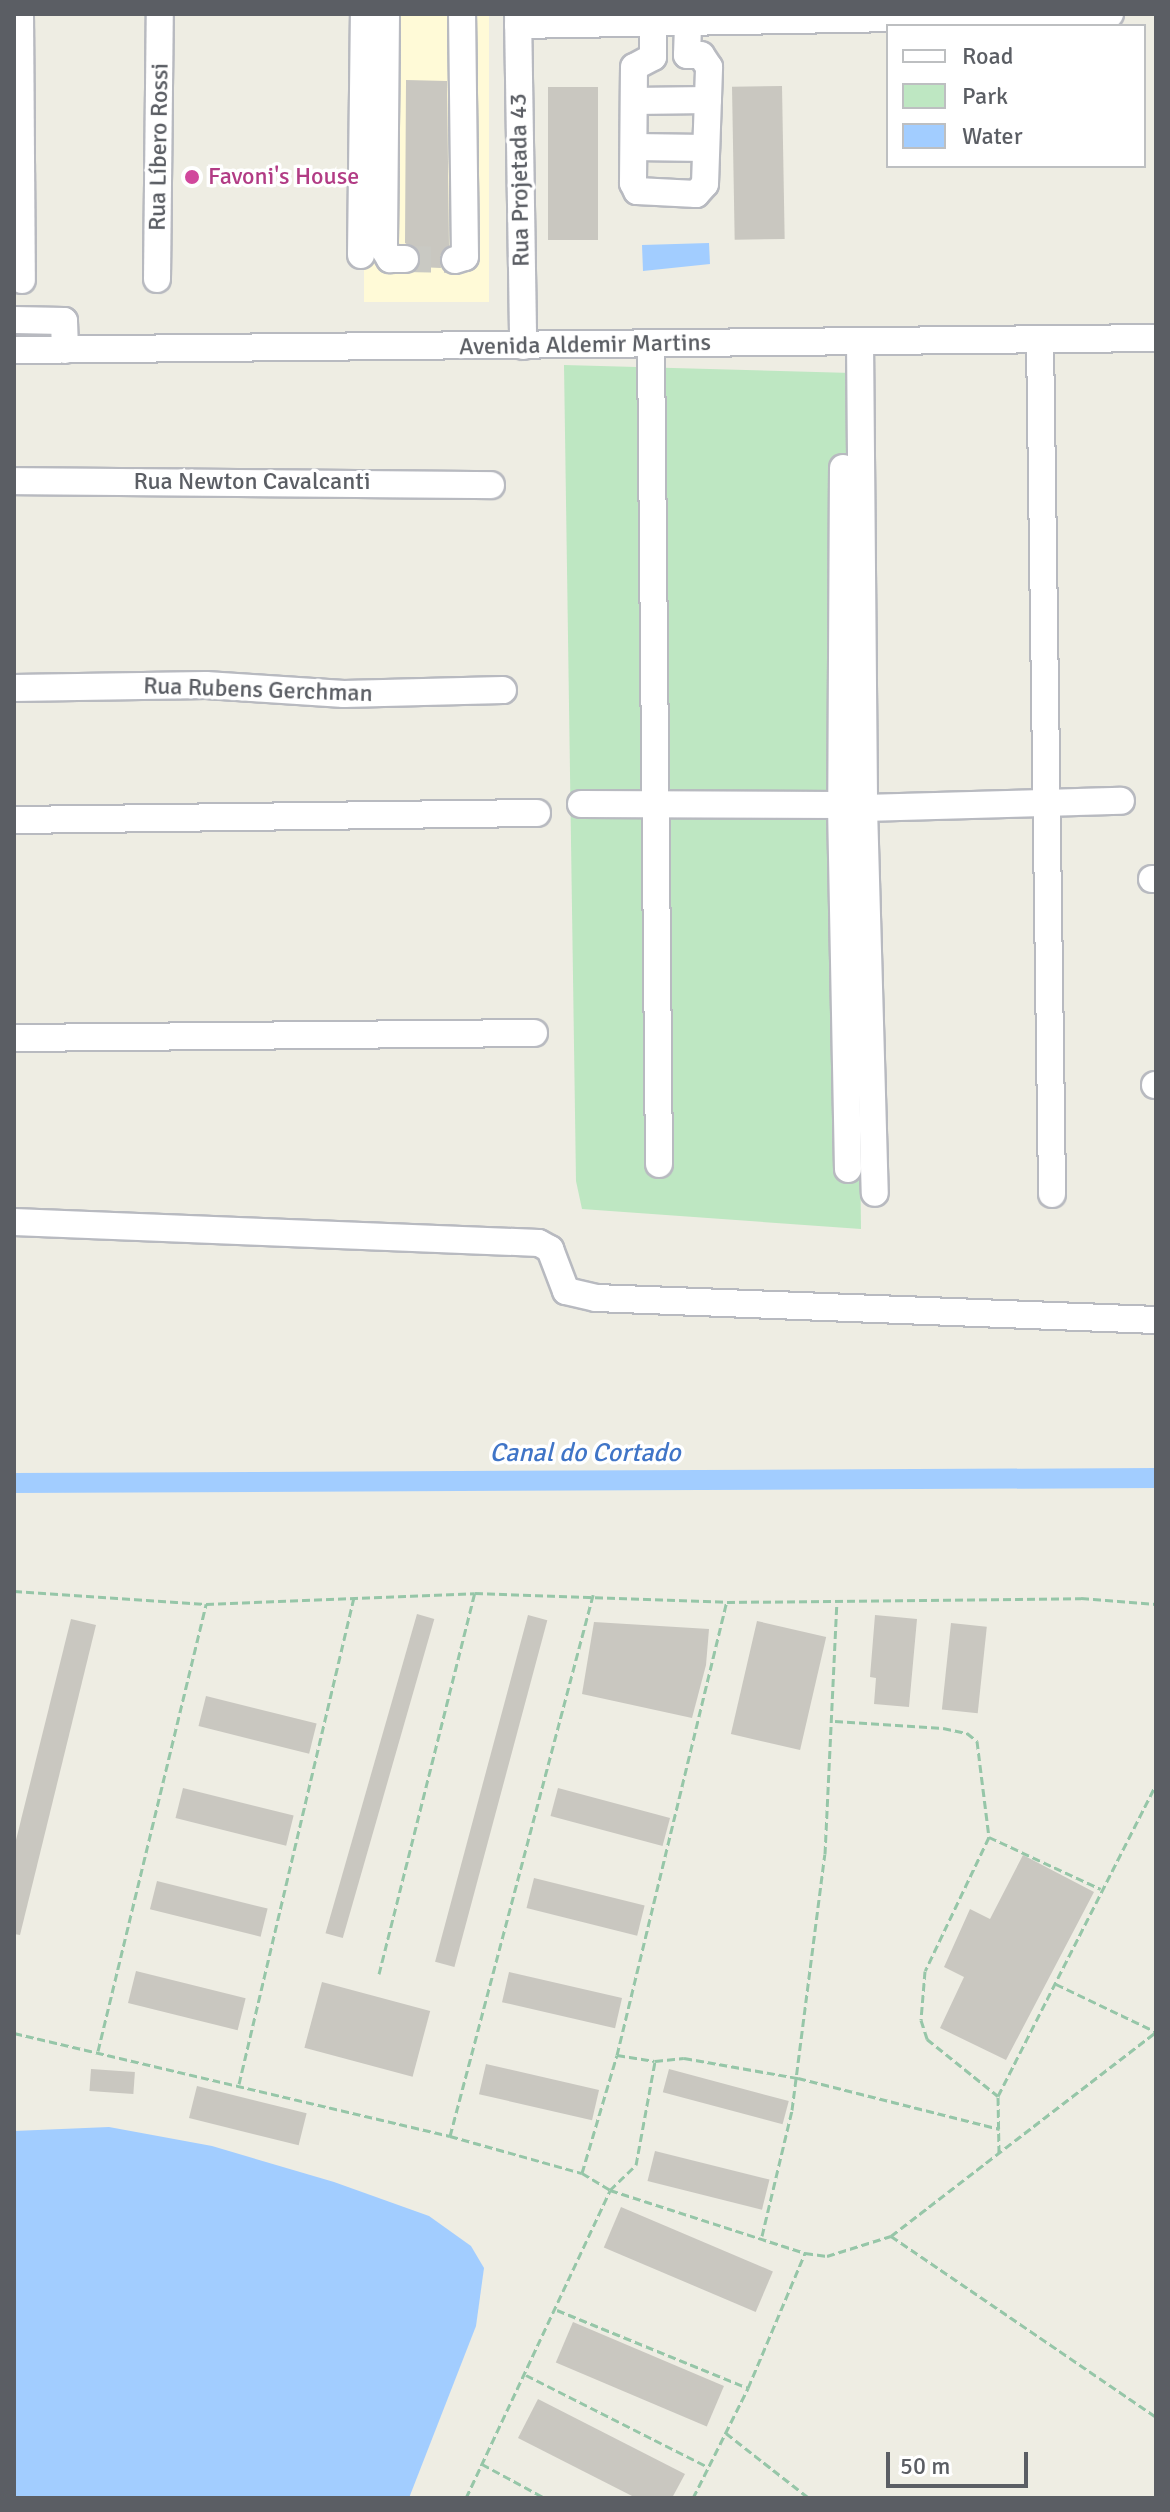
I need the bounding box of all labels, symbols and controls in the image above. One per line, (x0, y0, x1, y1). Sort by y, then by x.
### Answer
legend (886, 24, 1146, 168)
text: Road (962, 41, 1013, 71)
street label: Rua Líbero Rossi (143, 63, 175, 231)
text: Park (962, 81, 1008, 111)
street label: Rua Projetada 43 (504, 93, 536, 267)
text: Water (962, 121, 1022, 151)
place label: Favoni's House (208, 163, 359, 191)
marker: Favoni's House (183, 168, 201, 186)
street label: Avenida Aldemir Martins (459, 328, 711, 362)
street label: Rua Newton Cavalcanti (134, 468, 370, 496)
street label: Rua Rubens Gerchman (143, 672, 373, 708)
water label: Canal do Cortado (489, 1438, 681, 1470)
scale bar (890, 2436, 1032, 2486)
text: 50 m (900, 2451, 950, 2481)

